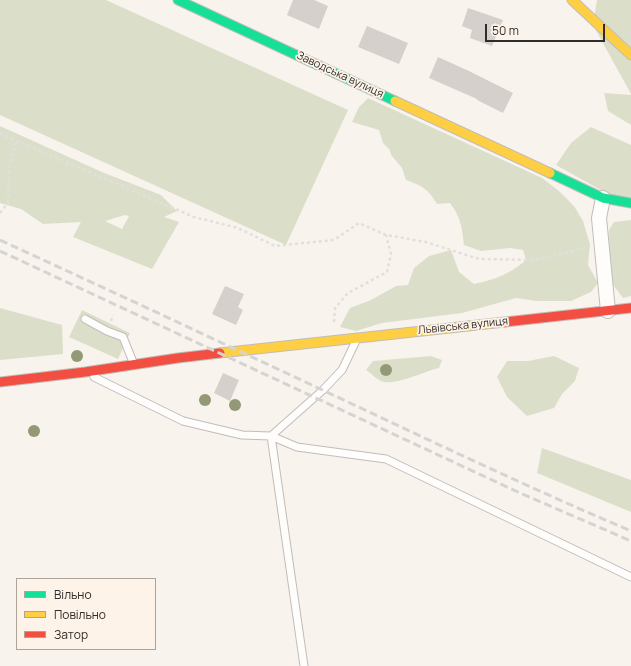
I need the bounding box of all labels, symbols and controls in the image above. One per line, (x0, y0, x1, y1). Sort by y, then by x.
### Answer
scale bar (487, 16, 607, 42)
text: 50 m (492, 22, 519, 39)
street label: Заводська вулиця (294, 49, 386, 101)
street label: Львівська вулиця (417, 315, 509, 337)
legend (16, 578, 156, 650)
text: Вільно (54, 586, 92, 603)
text: Повільно (54, 606, 106, 623)
text: Затор (54, 626, 88, 643)

